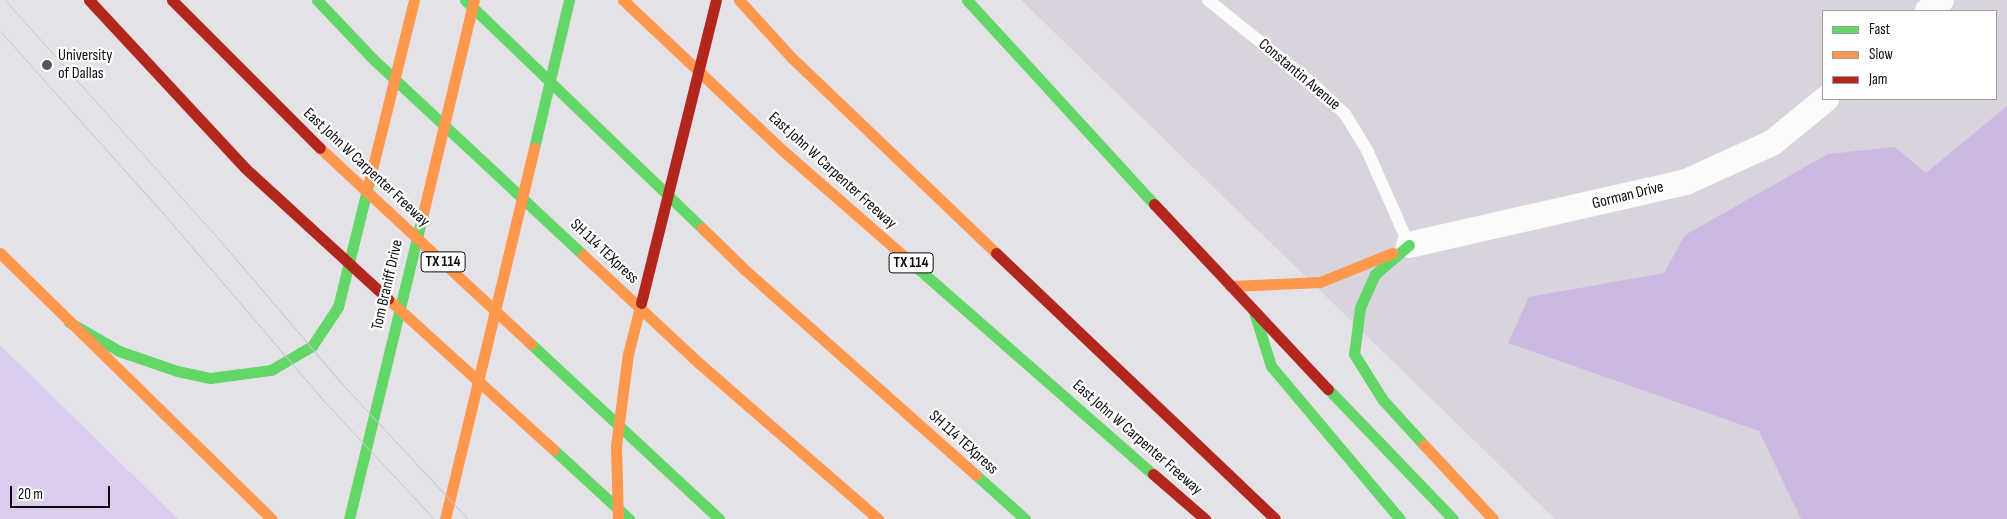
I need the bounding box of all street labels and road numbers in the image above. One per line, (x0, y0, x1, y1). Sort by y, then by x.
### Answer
street label: Constantin Avenue (1254, 35, 1344, 115)
street label: East John W Carpenter Freeway (299, 105, 433, 231)
street label: East John W Carpenter Freeway (764, 108, 900, 234)
street label: Gorman Drive (1590, 178, 1666, 214)
street label: SH 114 TEXpress (566, 215, 642, 289)
street label: Tom Braniff Drive (368, 238, 408, 332)
road number: TX 114 (420, 250, 466, 274)
road number: TX 114 (888, 250, 934, 276)
street label: East John W Carpenter Freeway (1068, 376, 1206, 500)
street label: SH 114 TEXpress (924, 407, 1002, 479)

